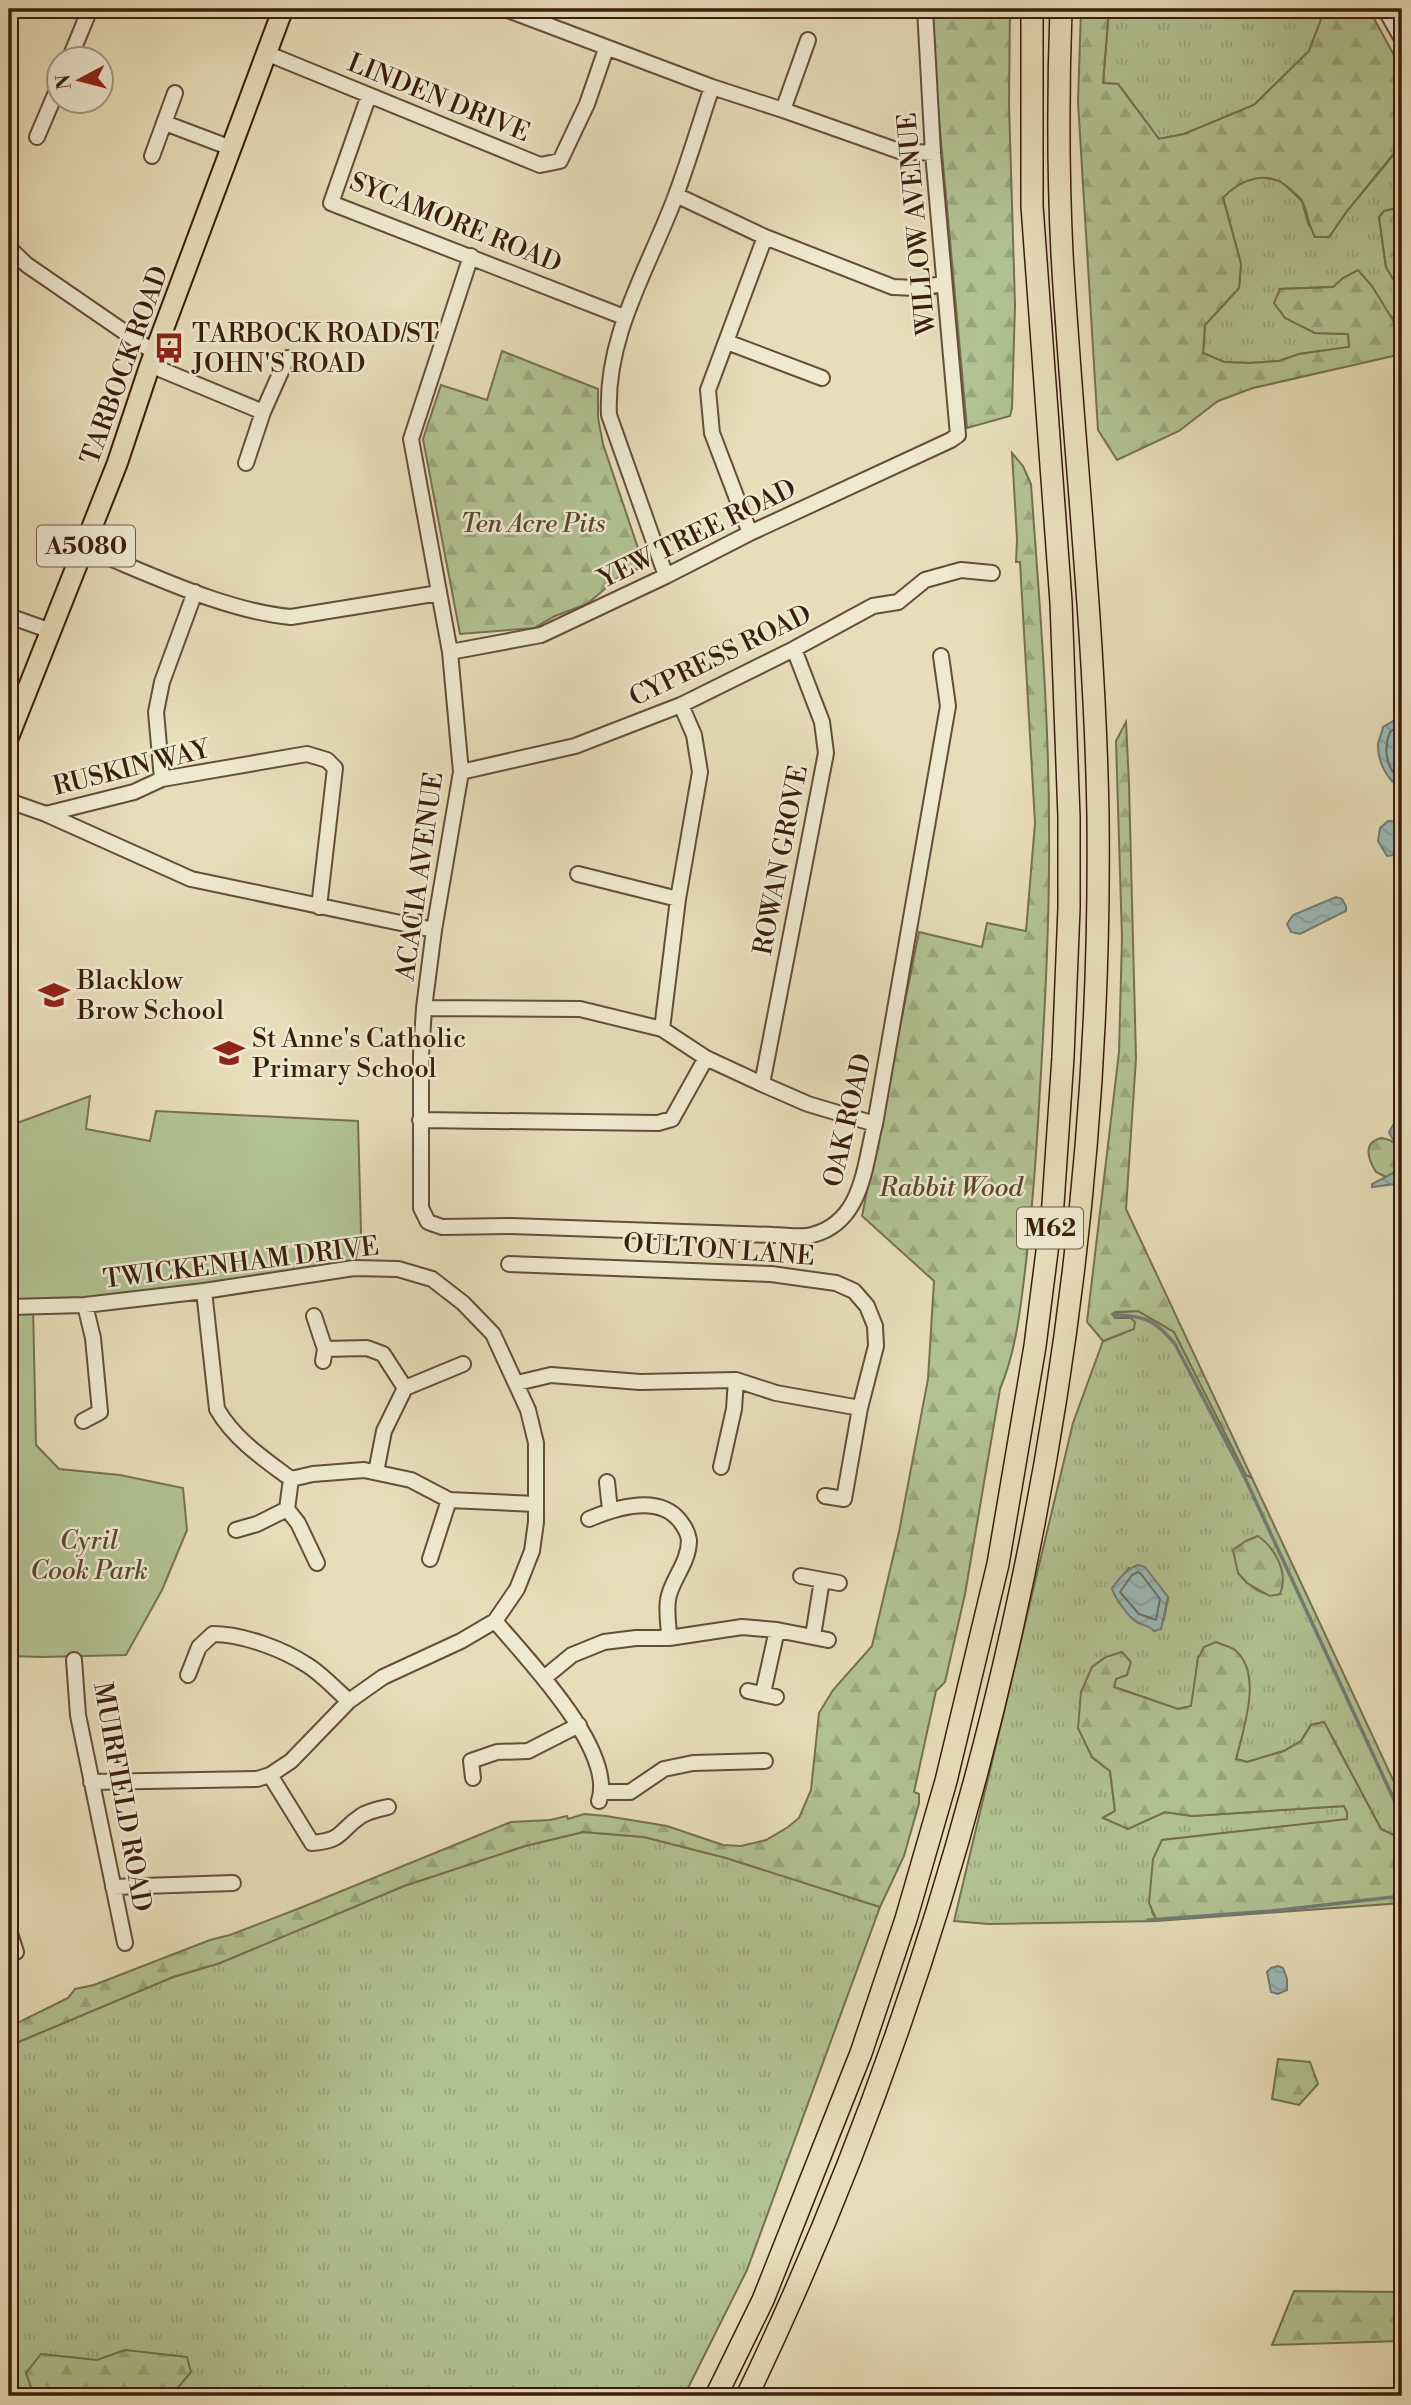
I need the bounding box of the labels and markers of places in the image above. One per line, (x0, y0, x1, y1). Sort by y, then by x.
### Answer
place label: TARBOCK ROAD/ST JOHN'S ROAD (191, 318, 439, 380)
bus stop icon: TARBOCK ROAD/ST JOHN'S ROAD (152, 331, 186, 365)
place label: Blacklow Brow School (76, 965, 224, 1027)
school or university icon: Blacklow Brow School (37, 978, 71, 1012)
place label: St Anne's Catholic Primary School (252, 1023, 466, 1085)
school or university icon: St Anne's Catholic Primary School (212, 1036, 246, 1070)

